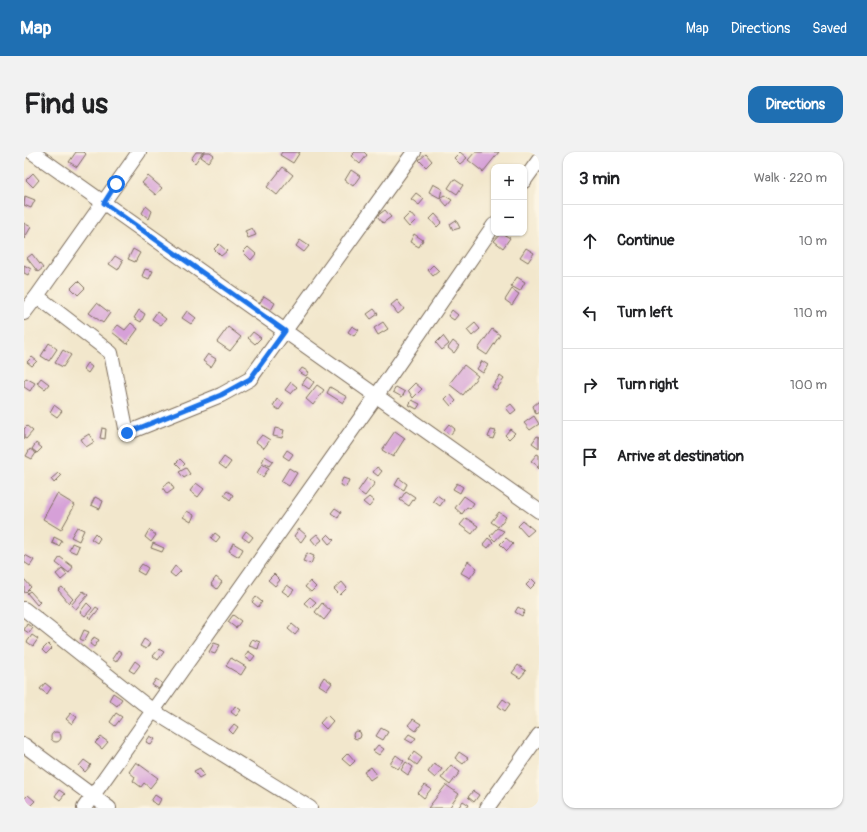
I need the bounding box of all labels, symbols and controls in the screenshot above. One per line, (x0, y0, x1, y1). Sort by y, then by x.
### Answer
text: Map (20, 16, 51, 40)
text: Map (686, 20, 709, 37)
text: Directions (731, 20, 790, 37)
text: Saved (812, 20, 847, 37)
button: Directions (748, 86, 843, 123)
text: Find us (24, 87, 108, 122)
map controls (491, 164, 527, 236)
button: + (491, 164, 527, 200)
text: 3 min (579, 168, 620, 189)
text: Walk · 220 m (754, 170, 827, 186)
route start (107, 175, 125, 193)
button: − (491, 200, 527, 236)
icon: ahead (579, 230, 601, 252)
text: Continue (617, 231, 675, 250)
text: 10 m (799, 233, 827, 249)
icon: left (579, 302, 601, 324)
text: Turn left (617, 303, 673, 322)
text: 110 m (794, 305, 827, 321)
icon: right (579, 374, 601, 396)
text: Turn right (617, 375, 678, 394)
text: 100 m (790, 377, 827, 393)
route end (118, 424, 136, 442)
icon: arrive (579, 446, 601, 468)
text: Arrive at destination (617, 447, 744, 466)

